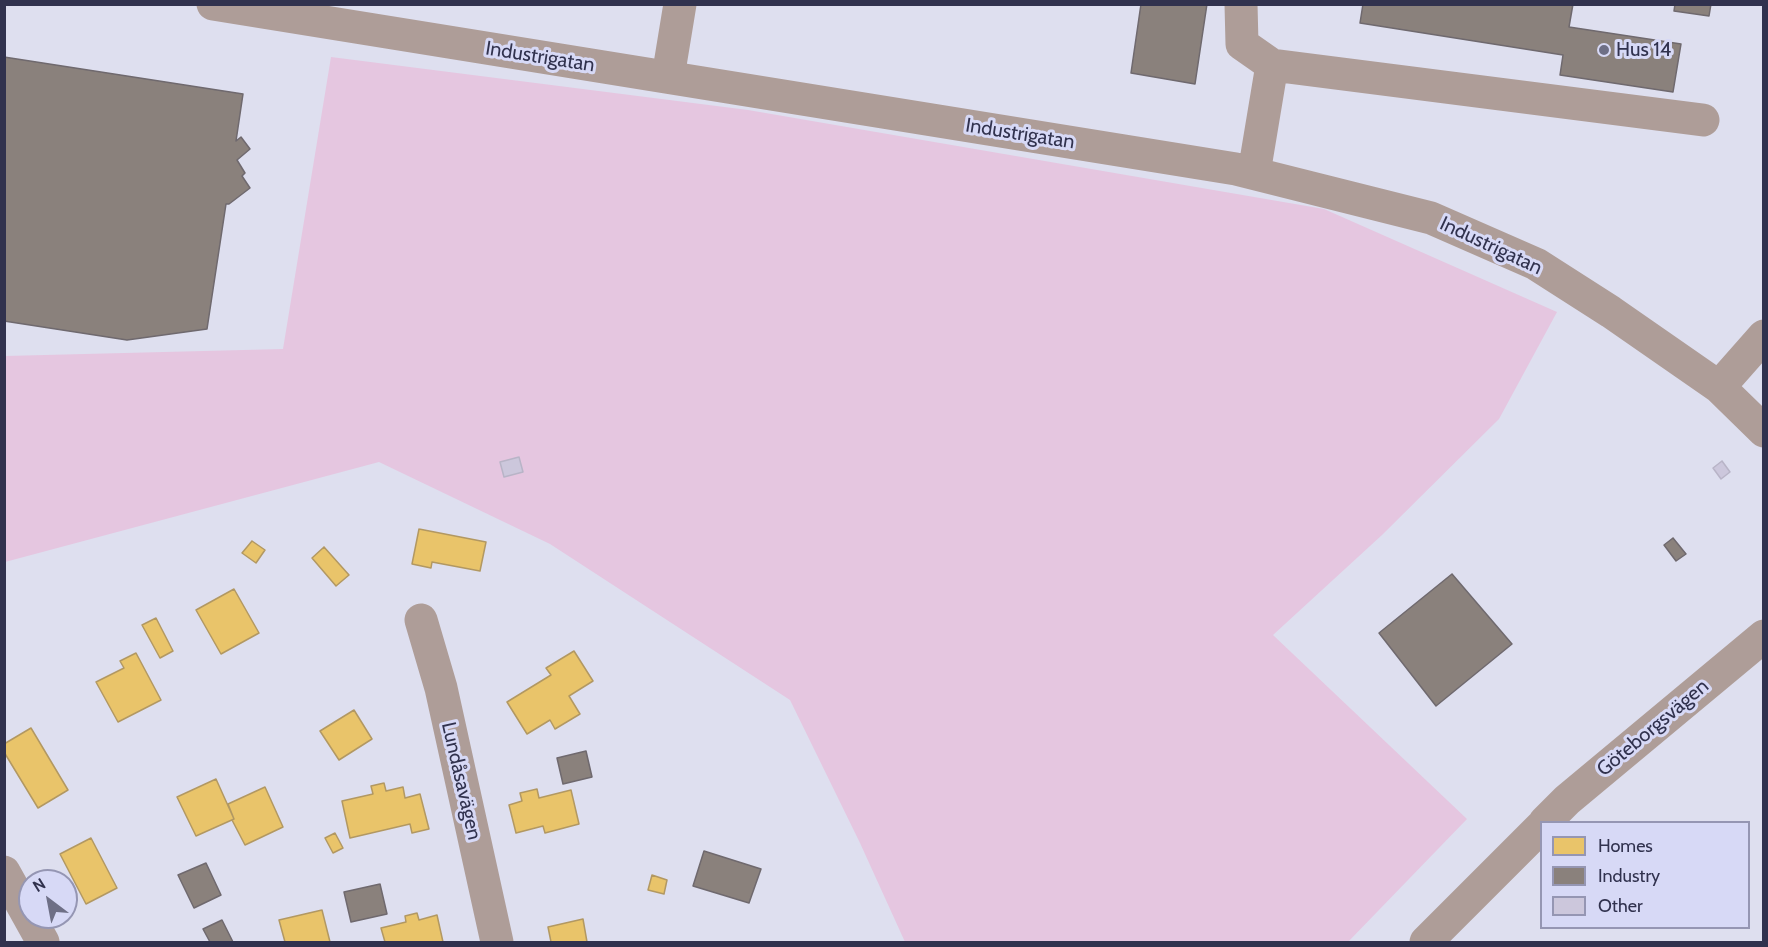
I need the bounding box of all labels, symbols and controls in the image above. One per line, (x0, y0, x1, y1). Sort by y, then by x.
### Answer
street label: Industrigatan (484, 37, 596, 77)
place label: Hus 14 (1616, 38, 1671, 62)
marker: Hus 14 (1597, 43, 1611, 57)
street label: Industrigatan (964, 114, 1076, 154)
street label: Industrigatan (1436, 212, 1546, 280)
street label: Göteborgsvägen (1592, 674, 1714, 782)
street label: Lundåsavägen (436, 720, 486, 842)
legend (1540, 821, 1750, 929)
text: Homes (1598, 835, 1653, 857)
text: Industry (1598, 865, 1660, 887)
north arrow (18, 869, 78, 929)
text: N (29, 874, 49, 896)
text: Other (1598, 895, 1643, 917)

